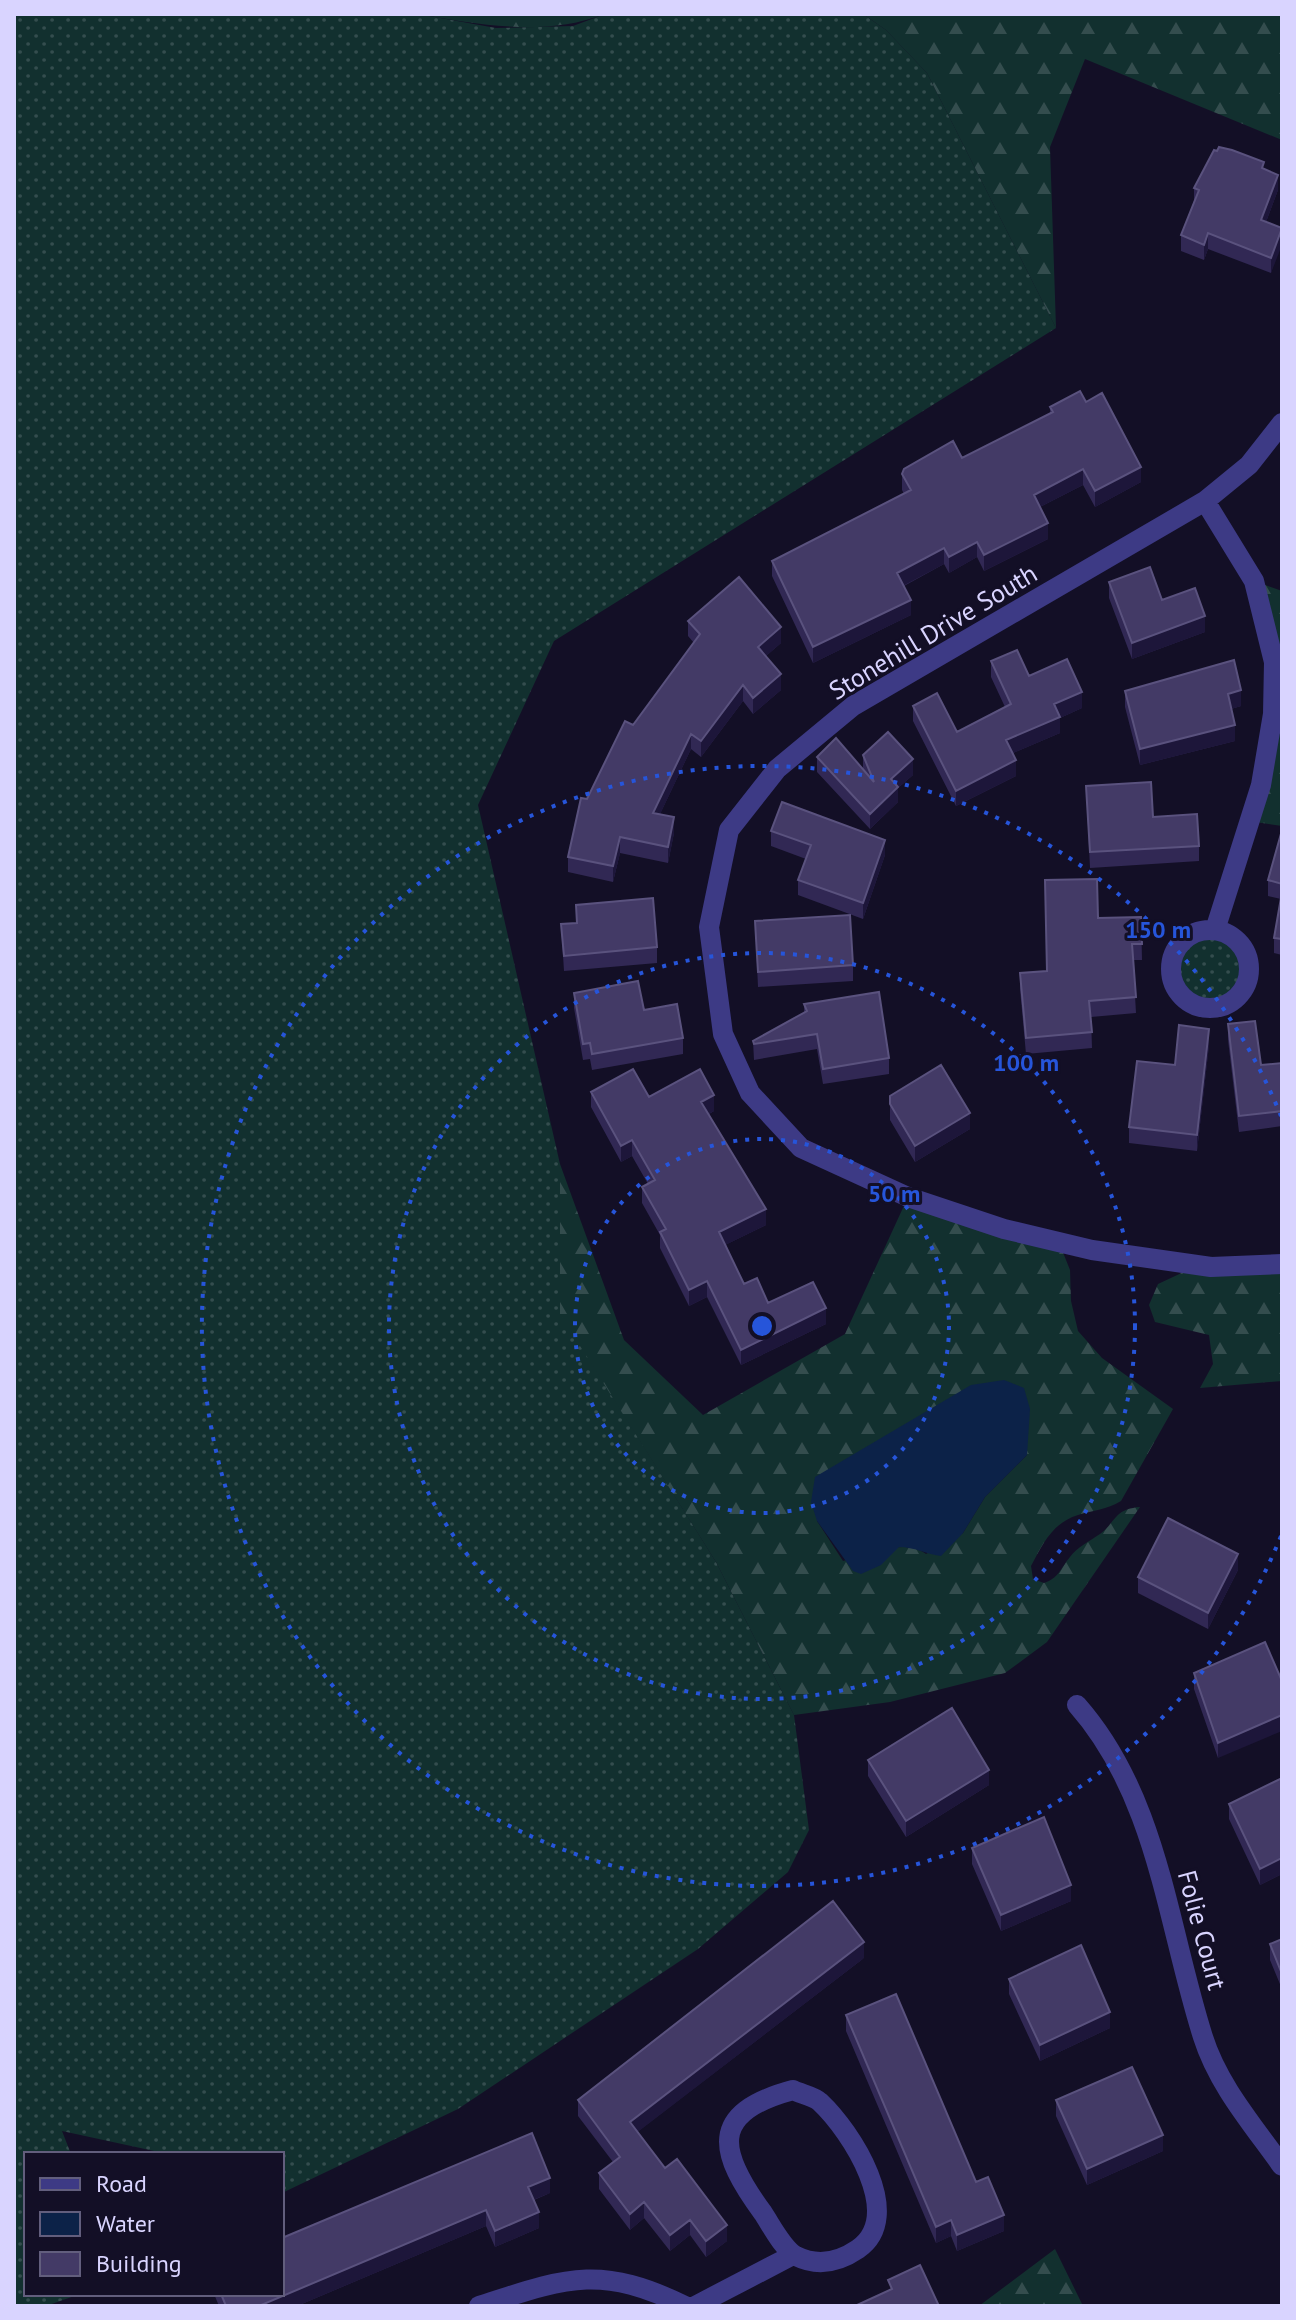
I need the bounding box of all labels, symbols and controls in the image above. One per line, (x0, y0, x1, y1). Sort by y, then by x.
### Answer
street label: Stonehill Drive South (823, 556, 1043, 707)
text: 150 m (1125, 914, 1191, 945)
text: 100 m (993, 1047, 1059, 1078)
text: 50 m (868, 1178, 920, 1209)
centre of rings (748, 1312, 776, 1340)
street label: Folie Court (1171, 1866, 1234, 1993)
legend (24, 2152, 284, 2296)
text: Road (96, 2168, 147, 2199)
text: Water (96, 2208, 155, 2239)
text: Building (96, 2248, 182, 2279)

